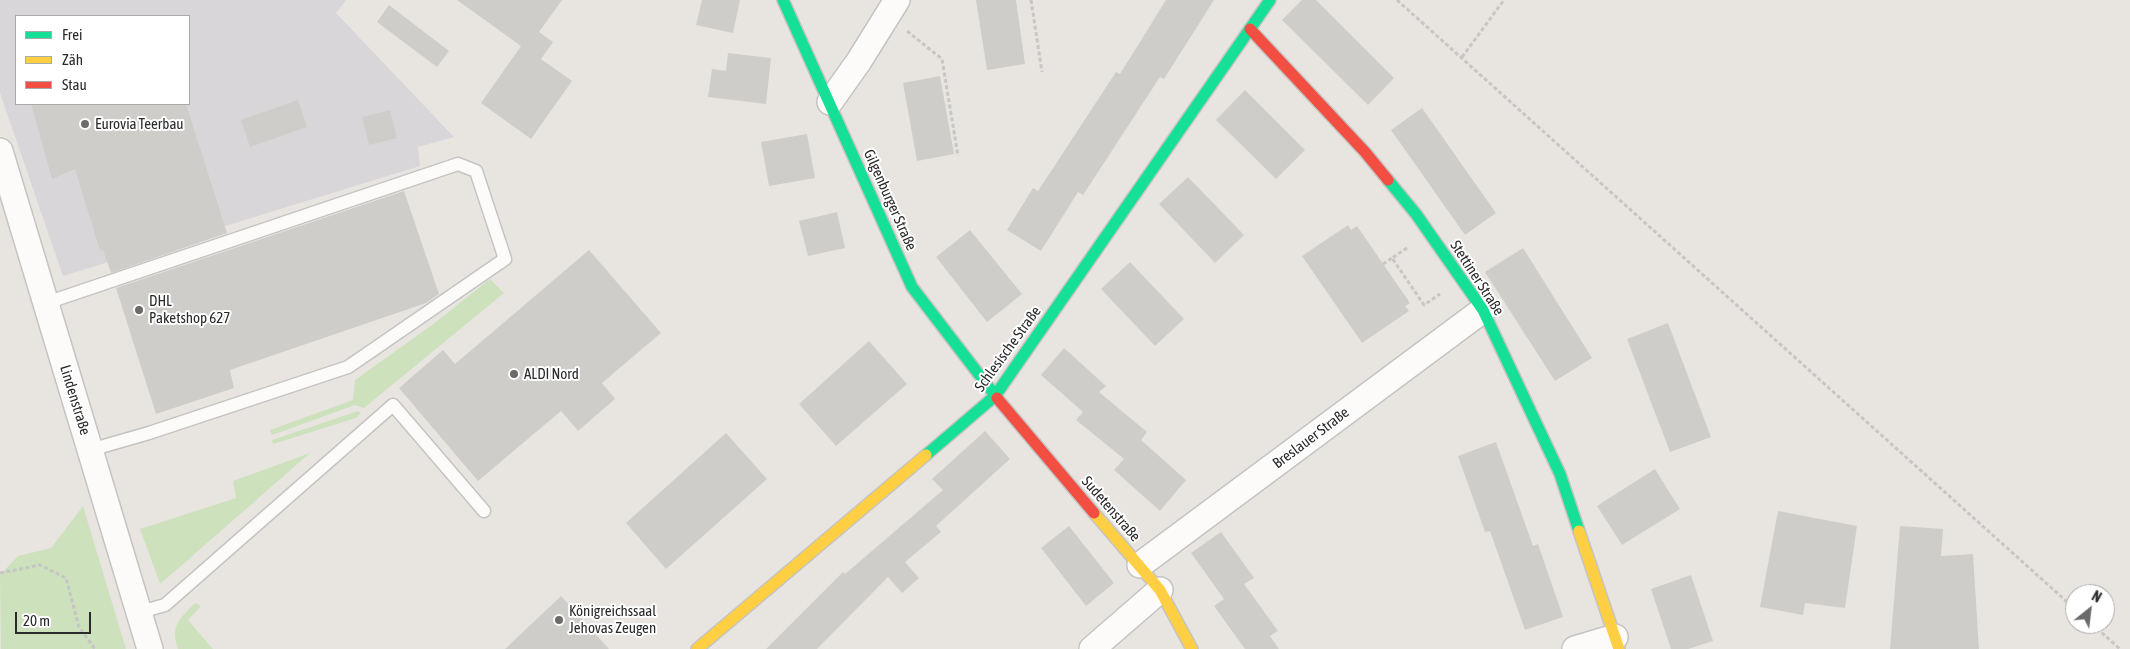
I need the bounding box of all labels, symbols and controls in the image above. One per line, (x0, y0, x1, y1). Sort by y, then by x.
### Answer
legend (15, 15, 190, 105)
text: Frei (62, 26, 82, 43)
text: Zäh (62, 51, 83, 68)
text: Stau (62, 76, 87, 93)
place label: Eurovia Teerbau (95, 115, 184, 133)
marker: Eurovia Teerbau (79, 118, 91, 130)
street label: Gilgenburger Straße (860, 147, 920, 253)
street label: Stettiner Straße (1446, 237, 1508, 319)
place label: DHL Paketshop 627 (149, 292, 230, 327)
street label: Schlesische Straße (971, 303, 1045, 395)
marker: DHL Paketshop 627 (133, 304, 145, 316)
street label: Lindenstraße (56, 363, 94, 437)
place label: ALDI Nord (524, 365, 579, 383)
marker: ALDI Nord (508, 368, 520, 380)
street label: Breslauer Straße (1269, 404, 1353, 472)
street label: Sudetenstraße (1078, 473, 1144, 545)
north arrow (2065, 584, 2115, 634)
text: N (2089, 588, 2104, 606)
scale bar (18, 602, 94, 634)
place label: Königreichssaal Jehovas Zeugen (569, 602, 656, 637)
text: 20 m (23, 612, 50, 629)
marker: Königreichssaal Jehovas Zeugen (553, 614, 565, 626)

